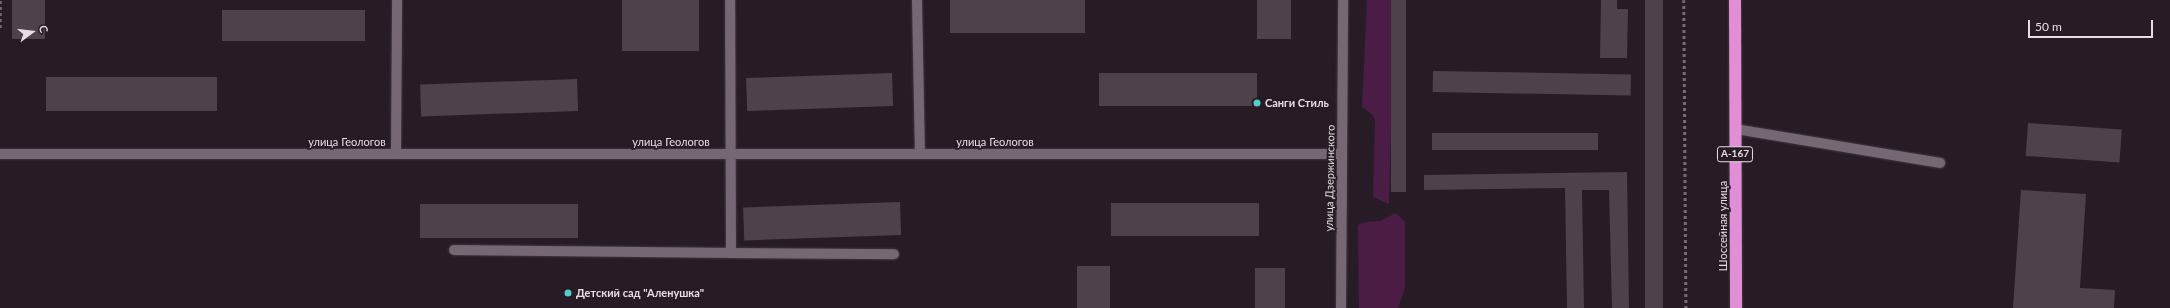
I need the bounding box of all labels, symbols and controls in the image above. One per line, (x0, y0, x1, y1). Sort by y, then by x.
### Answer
north arrow (12, 12, 52, 52)
scale bar (2030, 12, 2155, 38)
text: 50 m (2035, 19, 2062, 34)
text: С (37, 24, 51, 34)
place label: Санги Стиль (1265, 96, 1329, 110)
marker: Санги Стиль (1252, 98, 1262, 108)
street label: улица Дзержинского (1322, 124, 1338, 232)
street label: улица Геологов (308, 135, 386, 149)
street label: улица Геологов (632, 135, 710, 149)
street label: улица Геологов (956, 135, 1034, 149)
road number: А-167 (1716, 146, 1754, 162)
street label: Шоссейная улица (1716, 181, 1730, 271)
place label: Детский сад "Аленушка" (576, 286, 704, 300)
marker: Детский сад "Аленушка" (563, 288, 573, 298)

